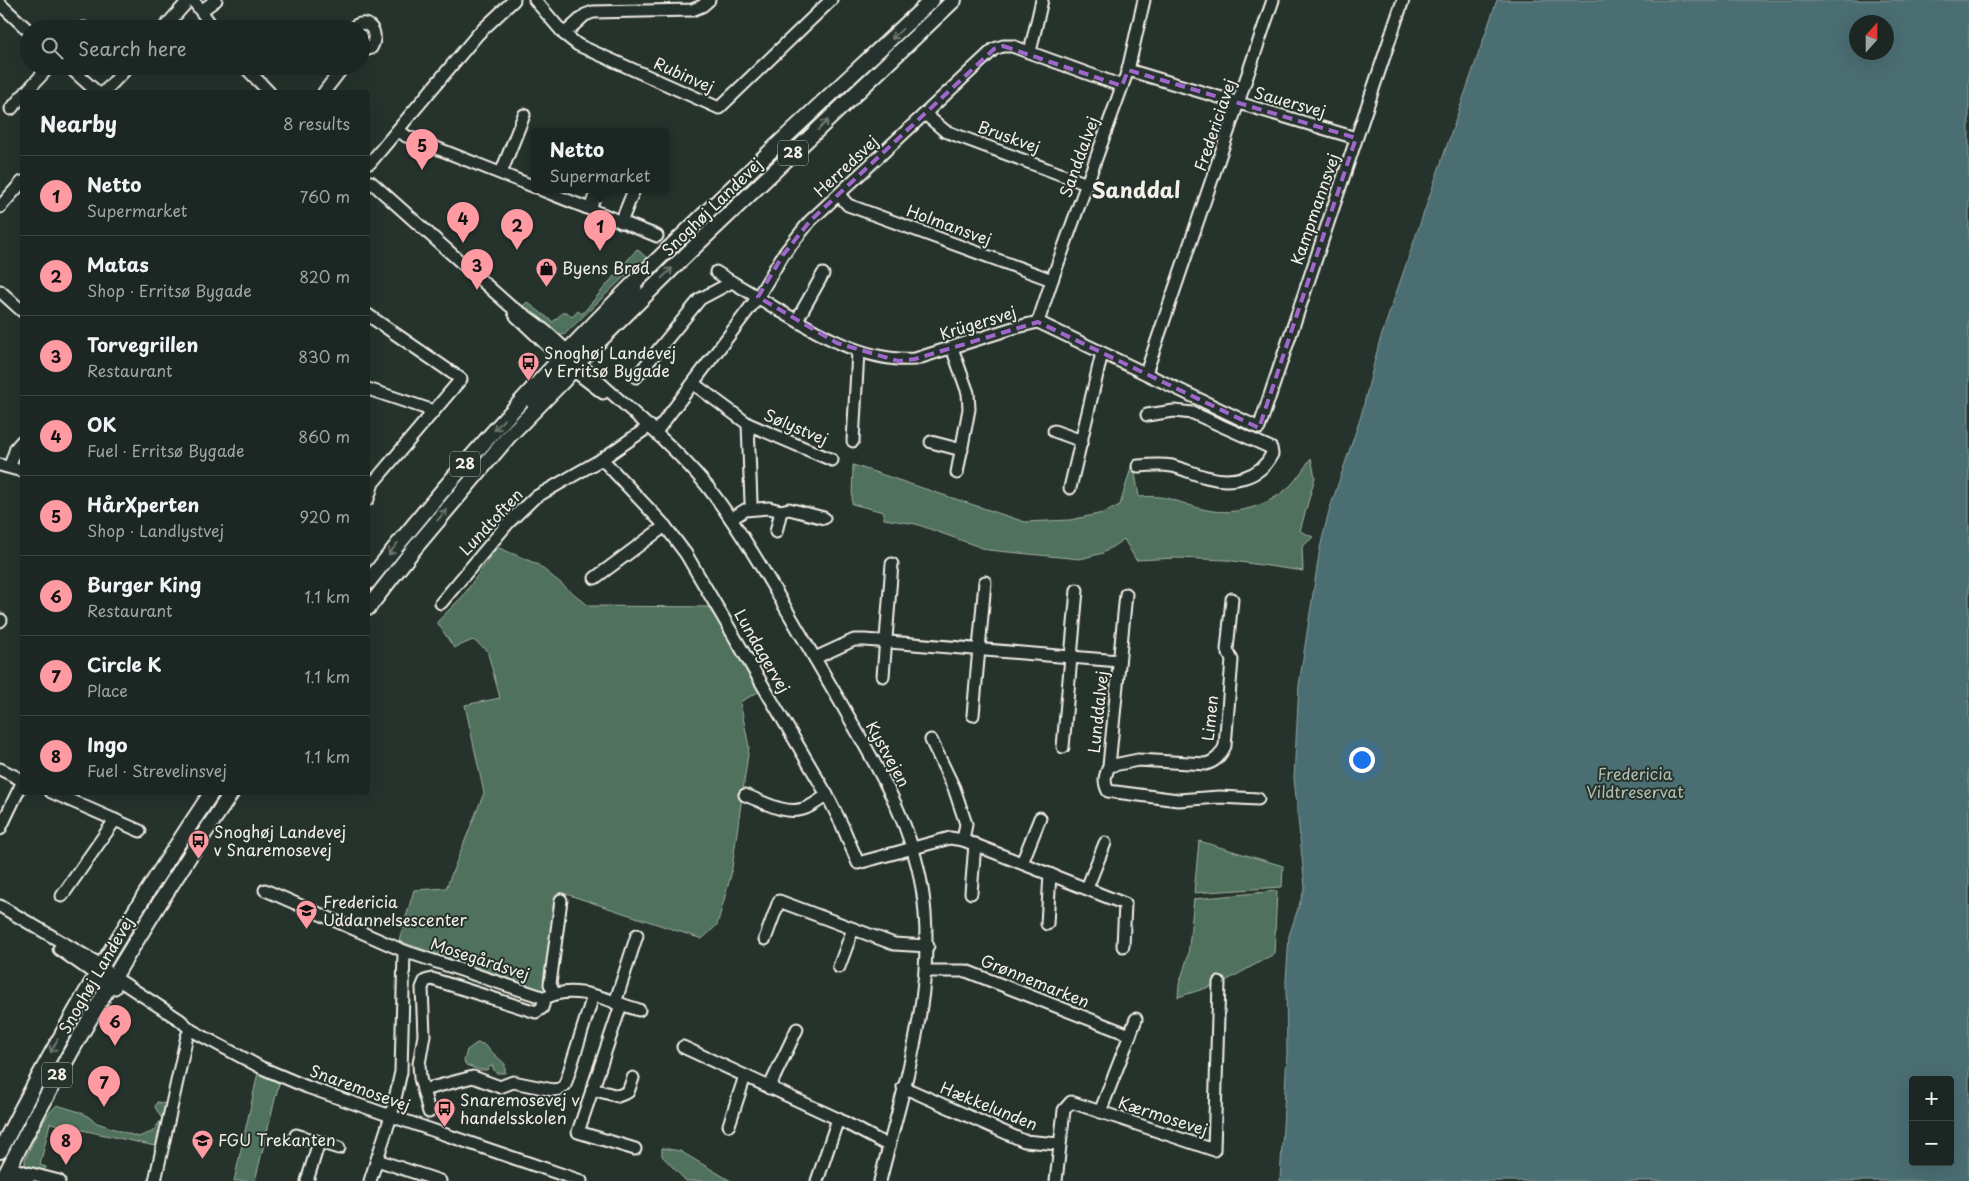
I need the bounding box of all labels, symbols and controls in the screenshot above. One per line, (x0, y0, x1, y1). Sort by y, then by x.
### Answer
north arrow (1849, 15, 1894, 60)
search box (20, 20, 370, 75)
one-way arrow (890, 28, 903, 40)
icon: search (38, 34, 66, 62)
text: Search here (78, 34, 187, 62)
street label: Rubinvej (650, 50, 718, 98)
street label: Fredericiavej (1187, 75, 1241, 174)
street label: Sauersvej (1252, 79, 1329, 123)
text: Nearby (40, 107, 117, 139)
text: 8 results (283, 111, 350, 135)
street label: Sanddalvej (1052, 113, 1104, 200)
street label: Bruskvej (975, 114, 1044, 158)
one-way arrow (817, 119, 829, 131)
popup (531, 128, 669, 193)
pin: 5 (406, 129, 438, 170)
street label: Herredsvej (808, 129, 883, 202)
text: Netto (550, 135, 604, 163)
road number: 28 (778, 140, 808, 166)
street label: Kampmannsvej (1284, 150, 1344, 268)
street label: Snoghøj Landevej (655, 152, 767, 261)
text: Supermarket (550, 163, 650, 187)
text: Netto (87, 170, 141, 198)
district label: Sanddal (1091, 173, 1181, 205)
text: 1 (52, 184, 60, 208)
text: 760 m (300, 184, 350, 208)
text: Supermarket (87, 198, 187, 222)
street label: Holmansvej (903, 198, 995, 251)
pin: 4 (447, 202, 479, 243)
pin: 2 (501, 209, 533, 250)
pin: 1 (584, 210, 616, 251)
pin: 3 (461, 249, 493, 290)
text: Matas (87, 250, 149, 278)
place label: Byens Brød (562, 255, 650, 279)
shop icon: Byens Brød (534, 256, 558, 287)
text: 2 (50, 264, 62, 288)
text: 820 m (299, 264, 350, 288)
one-way arrow (661, 267, 674, 279)
text: Shop · Erritsø Bygade (87, 278, 252, 302)
street label: Krügersvej (936, 299, 1019, 345)
text: Torvegrillen (87, 330, 198, 358)
place label: Snoghøj Landevej v Erritsø Bygade (544, 340, 676, 382)
text: 3 (51, 344, 61, 368)
text: 830 m (298, 344, 350, 368)
bus stop icon: Snoghøj Landevej v Erritsø Bygade (516, 350, 540, 381)
text: Restaurant (87, 358, 173, 382)
street label: Sølystvej (761, 402, 832, 450)
text: OK (87, 410, 116, 438)
one-way arrow (494, 418, 505, 431)
text: 4 (51, 424, 61, 448)
text: 860 m (298, 424, 350, 448)
text: Fuel · Erritsø Bygade (87, 438, 244, 462)
road number: 28 (450, 452, 480, 476)
street label: Lundtoften (453, 482, 528, 560)
text: HårXperten (87, 490, 199, 518)
text: 5 (51, 504, 61, 528)
text: 920 m (299, 504, 350, 528)
one-way arrow (436, 509, 447, 522)
text: Shop · Landlystvej (87, 518, 224, 542)
one-way arrow (388, 542, 399, 555)
text: Burger King (87, 570, 201, 598)
text: 6 (50, 584, 62, 608)
text: 1.1 km (304, 584, 350, 608)
text: Restaurant (87, 598, 173, 622)
street label: Lundagervej (729, 604, 797, 697)
text: Circle K (87, 650, 162, 678)
text: 7 (51, 664, 61, 688)
text: 1.1 km (304, 664, 350, 688)
street label: Lunddalvej (1081, 669, 1113, 754)
text: Place (87, 678, 128, 702)
street label: Limen (1195, 694, 1223, 742)
street label: Kystvejen (861, 716, 917, 791)
text: Ingo (87, 730, 128, 758)
text: 8 (51, 744, 61, 768)
text: 1.1 km (304, 744, 350, 768)
your location (1349, 747, 1375, 773)
text: Fuel · Strevelinsvej (87, 758, 227, 782)
park label: Fredericia Vildtreservat (1586, 761, 1684, 803)
place label: Snoghøj Landevej v Snaremosevej (214, 819, 346, 861)
bus stop icon: Snoghøj Landevej v Snaremosevej (186, 829, 210, 860)
place label: Fredericia Uddannelsescenter (323, 889, 468, 931)
school or university icon: Fredericia Uddannelsescenter (295, 899, 319, 930)
street label: Snoghøj Landevej (52, 911, 139, 1038)
street label: Mosegårdsvej (428, 931, 533, 985)
street label: Grønnemarken (977, 947, 1093, 1013)
pin: 6 (99, 1005, 131, 1046)
one-way arrow (49, 1039, 59, 1054)
street label: Snaremosevej (307, 1058, 414, 1116)
road number: 28 (42, 1062, 72, 1088)
pin: 7 (88, 1066, 120, 1107)
street label: Hækkelunden (937, 1075, 1042, 1135)
map controls (1909, 1076, 1954, 1166)
button: + (1909, 1076, 1954, 1121)
place label: Snaremosevej v handelsskolen (460, 1087, 580, 1129)
street label: Kærmosevej (1115, 1089, 1211, 1141)
bus stop icon: Snaremosevej v handelsskolen (432, 1097, 456, 1128)
button: − (1909, 1121, 1954, 1166)
pin: 8 (50, 1124, 82, 1165)
place label: FGU Trekanten (218, 1127, 336, 1151)
school or university icon: FGU Trekanten (190, 1128, 214, 1159)

